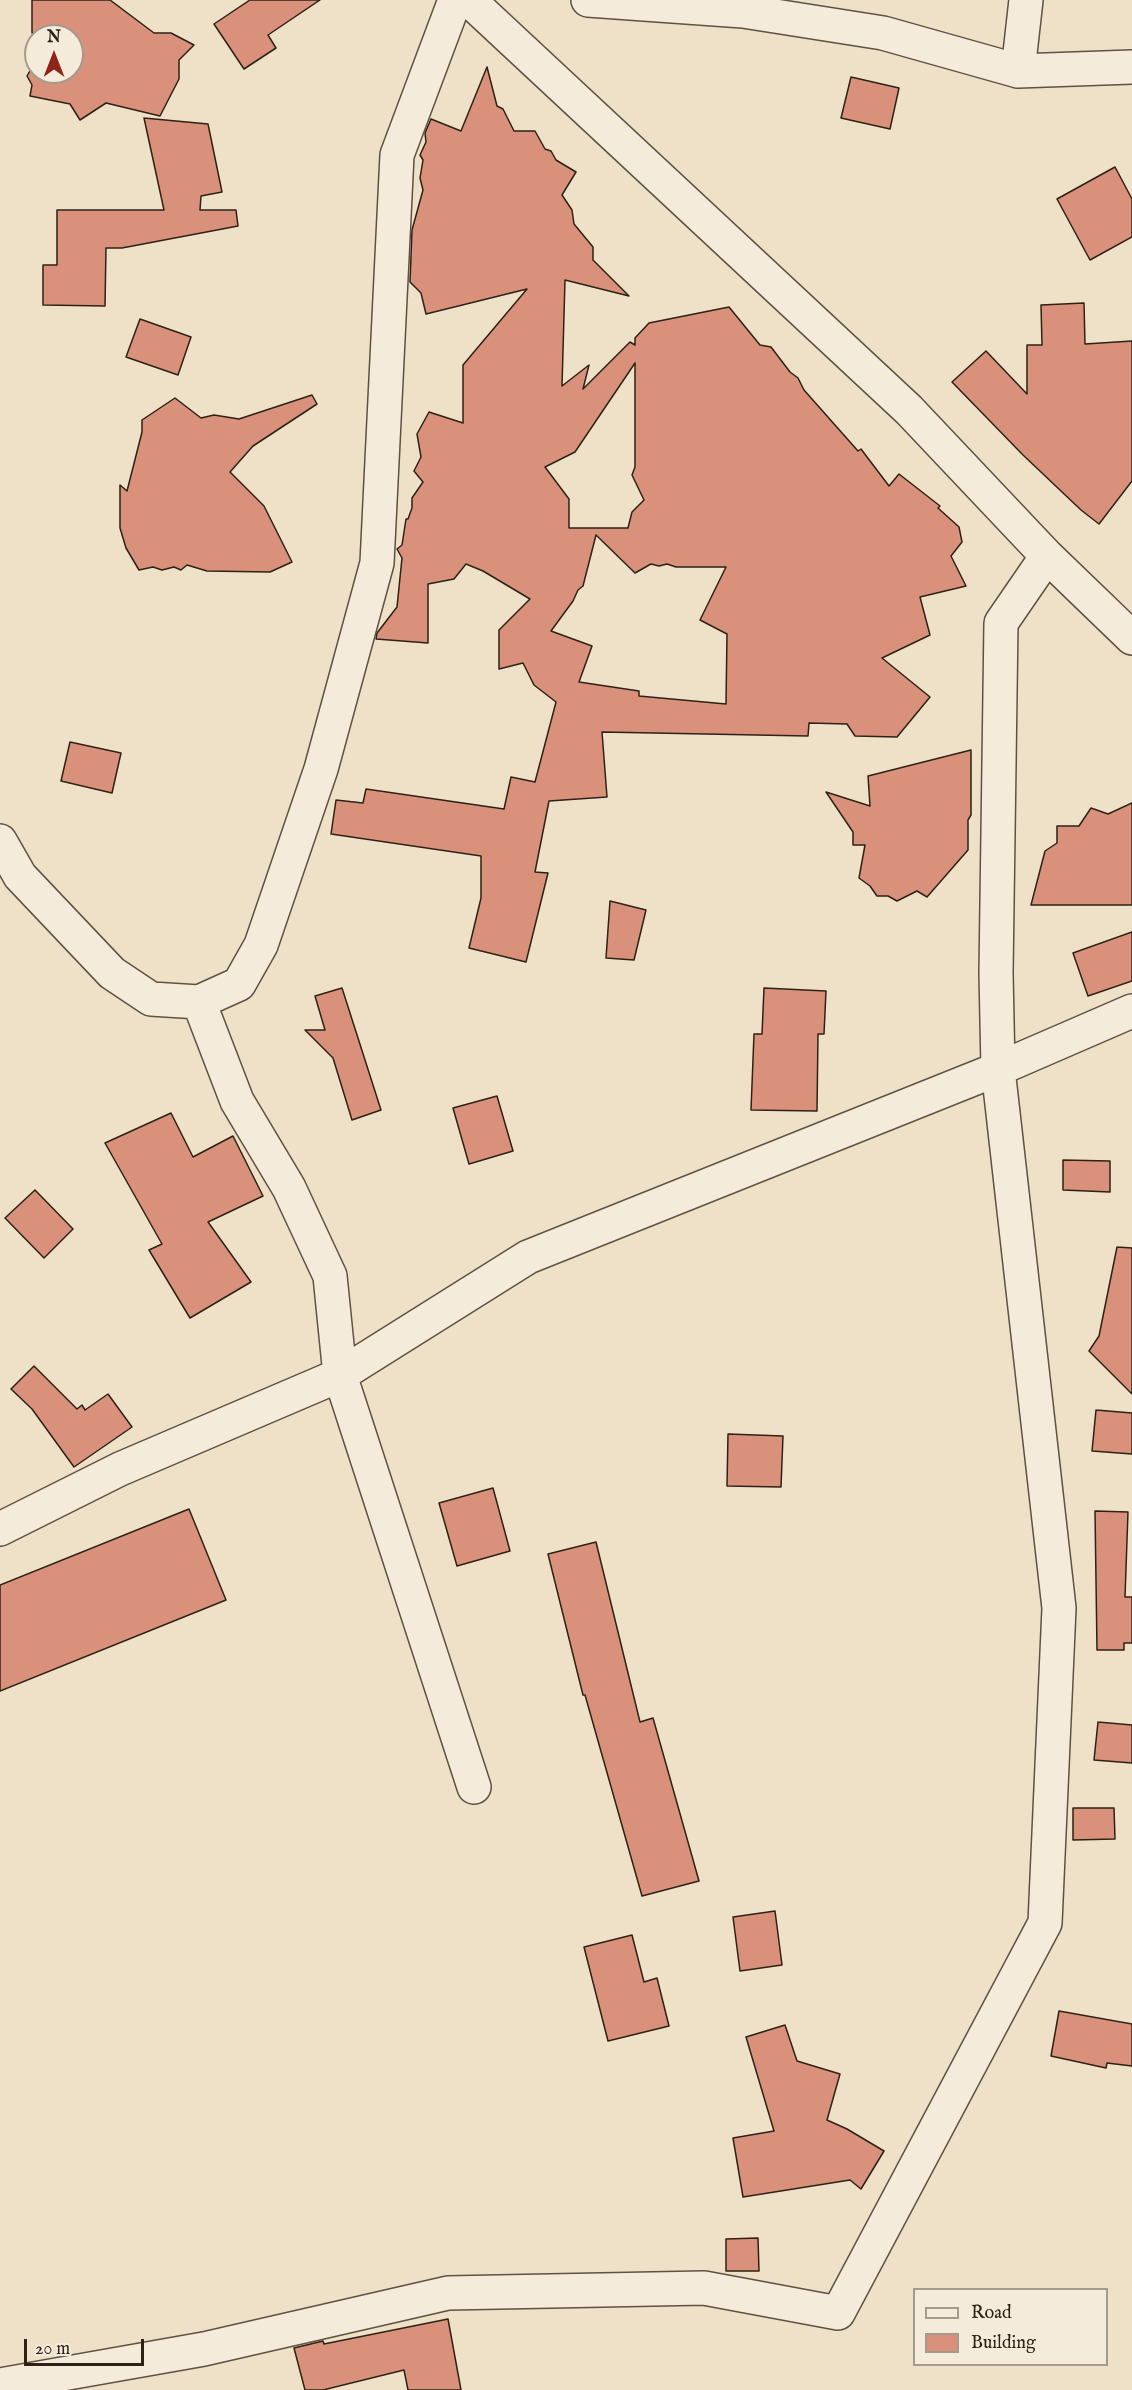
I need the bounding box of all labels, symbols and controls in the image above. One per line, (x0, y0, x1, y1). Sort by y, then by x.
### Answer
north arrow (24, 24, 84, 84)
text: N (47, 28, 61, 48)
legend (913, 2288, 1108, 2366)
text: Road (971, 2302, 1012, 2325)
scale bar (27, 2327, 147, 2365)
text: Building (971, 2332, 1036, 2355)
text: 20 m (35, 2338, 70, 2361)

